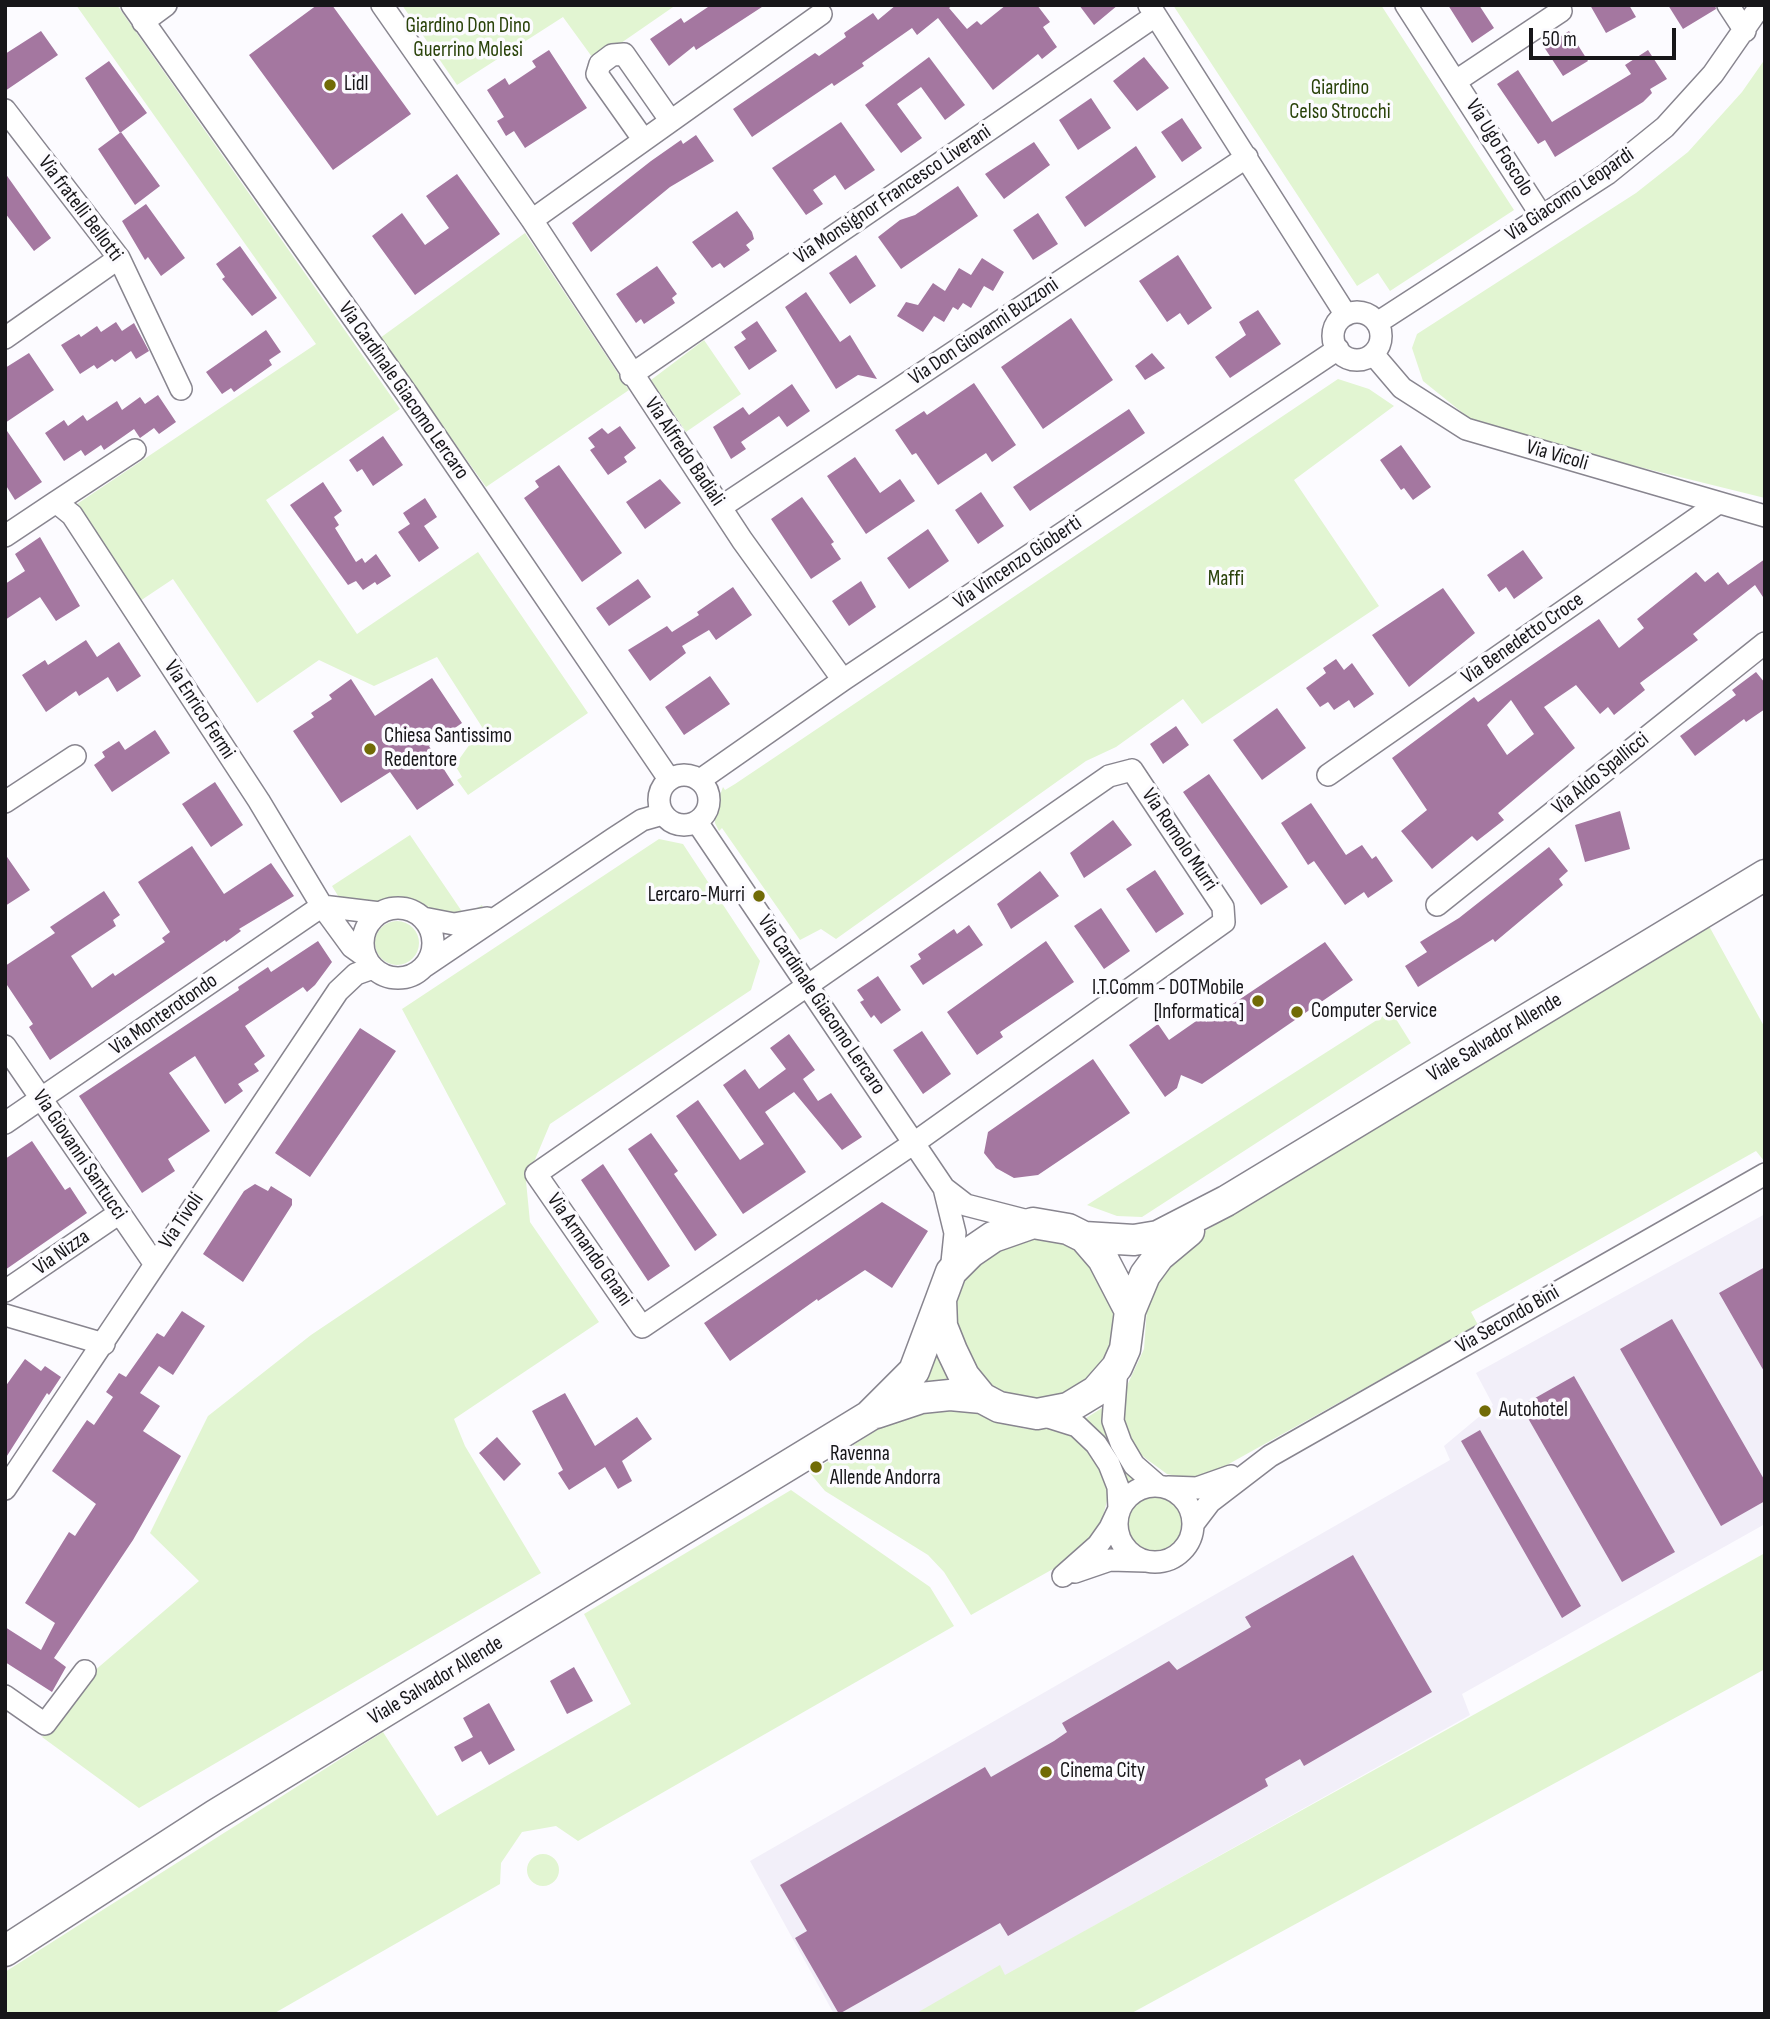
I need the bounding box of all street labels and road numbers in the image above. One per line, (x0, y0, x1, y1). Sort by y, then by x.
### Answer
street label: Via Ugo Foscolo (1459, 95, 1539, 201)
street label: Via Monsignor Francesco Liverani (790, 120, 996, 270)
street label: Via Giacomo Leopardi (1501, 143, 1639, 247)
street label: Via fratelli Bellotti (32, 151, 128, 267)
street label: Via Don Giovanni Buzzoni (905, 273, 1063, 391)
street label: Via Cardinale Giacomo Lercaro (332, 297, 474, 485)
street label: Via Alfredo Badiali (638, 393, 730, 511)
street label: Via Vicoli (1523, 435, 1591, 477)
street label: Via Vincenzo Gioberti (949, 511, 1087, 615)
street label: Via Benedetto Croce (1457, 588, 1589, 690)
street label: Via Enrico Fermi (158, 656, 240, 764)
street label: Via Aldo Spallicci (1547, 727, 1655, 821)
street label: Via Romolo Murri (1135, 784, 1223, 896)
street label: Via Cardinale Giacomo Lercaro (752, 910, 890, 1100)
street label: Via Monterotondo (105, 969, 223, 1061)
street label: Viale Salvador Allende (1423, 988, 1567, 1088)
street label: Via Giovanni Santucci (26, 1085, 132, 1225)
street label: Via Tivoli (154, 1188, 210, 1254)
street label: Via Armando Gnani (541, 1189, 637, 1311)
street label: Via Nizza (29, 1225, 95, 1281)
street label: Via Secondo Bini (1452, 1280, 1564, 1360)
street label: Viale Salvador Allende (364, 1631, 508, 1731)

